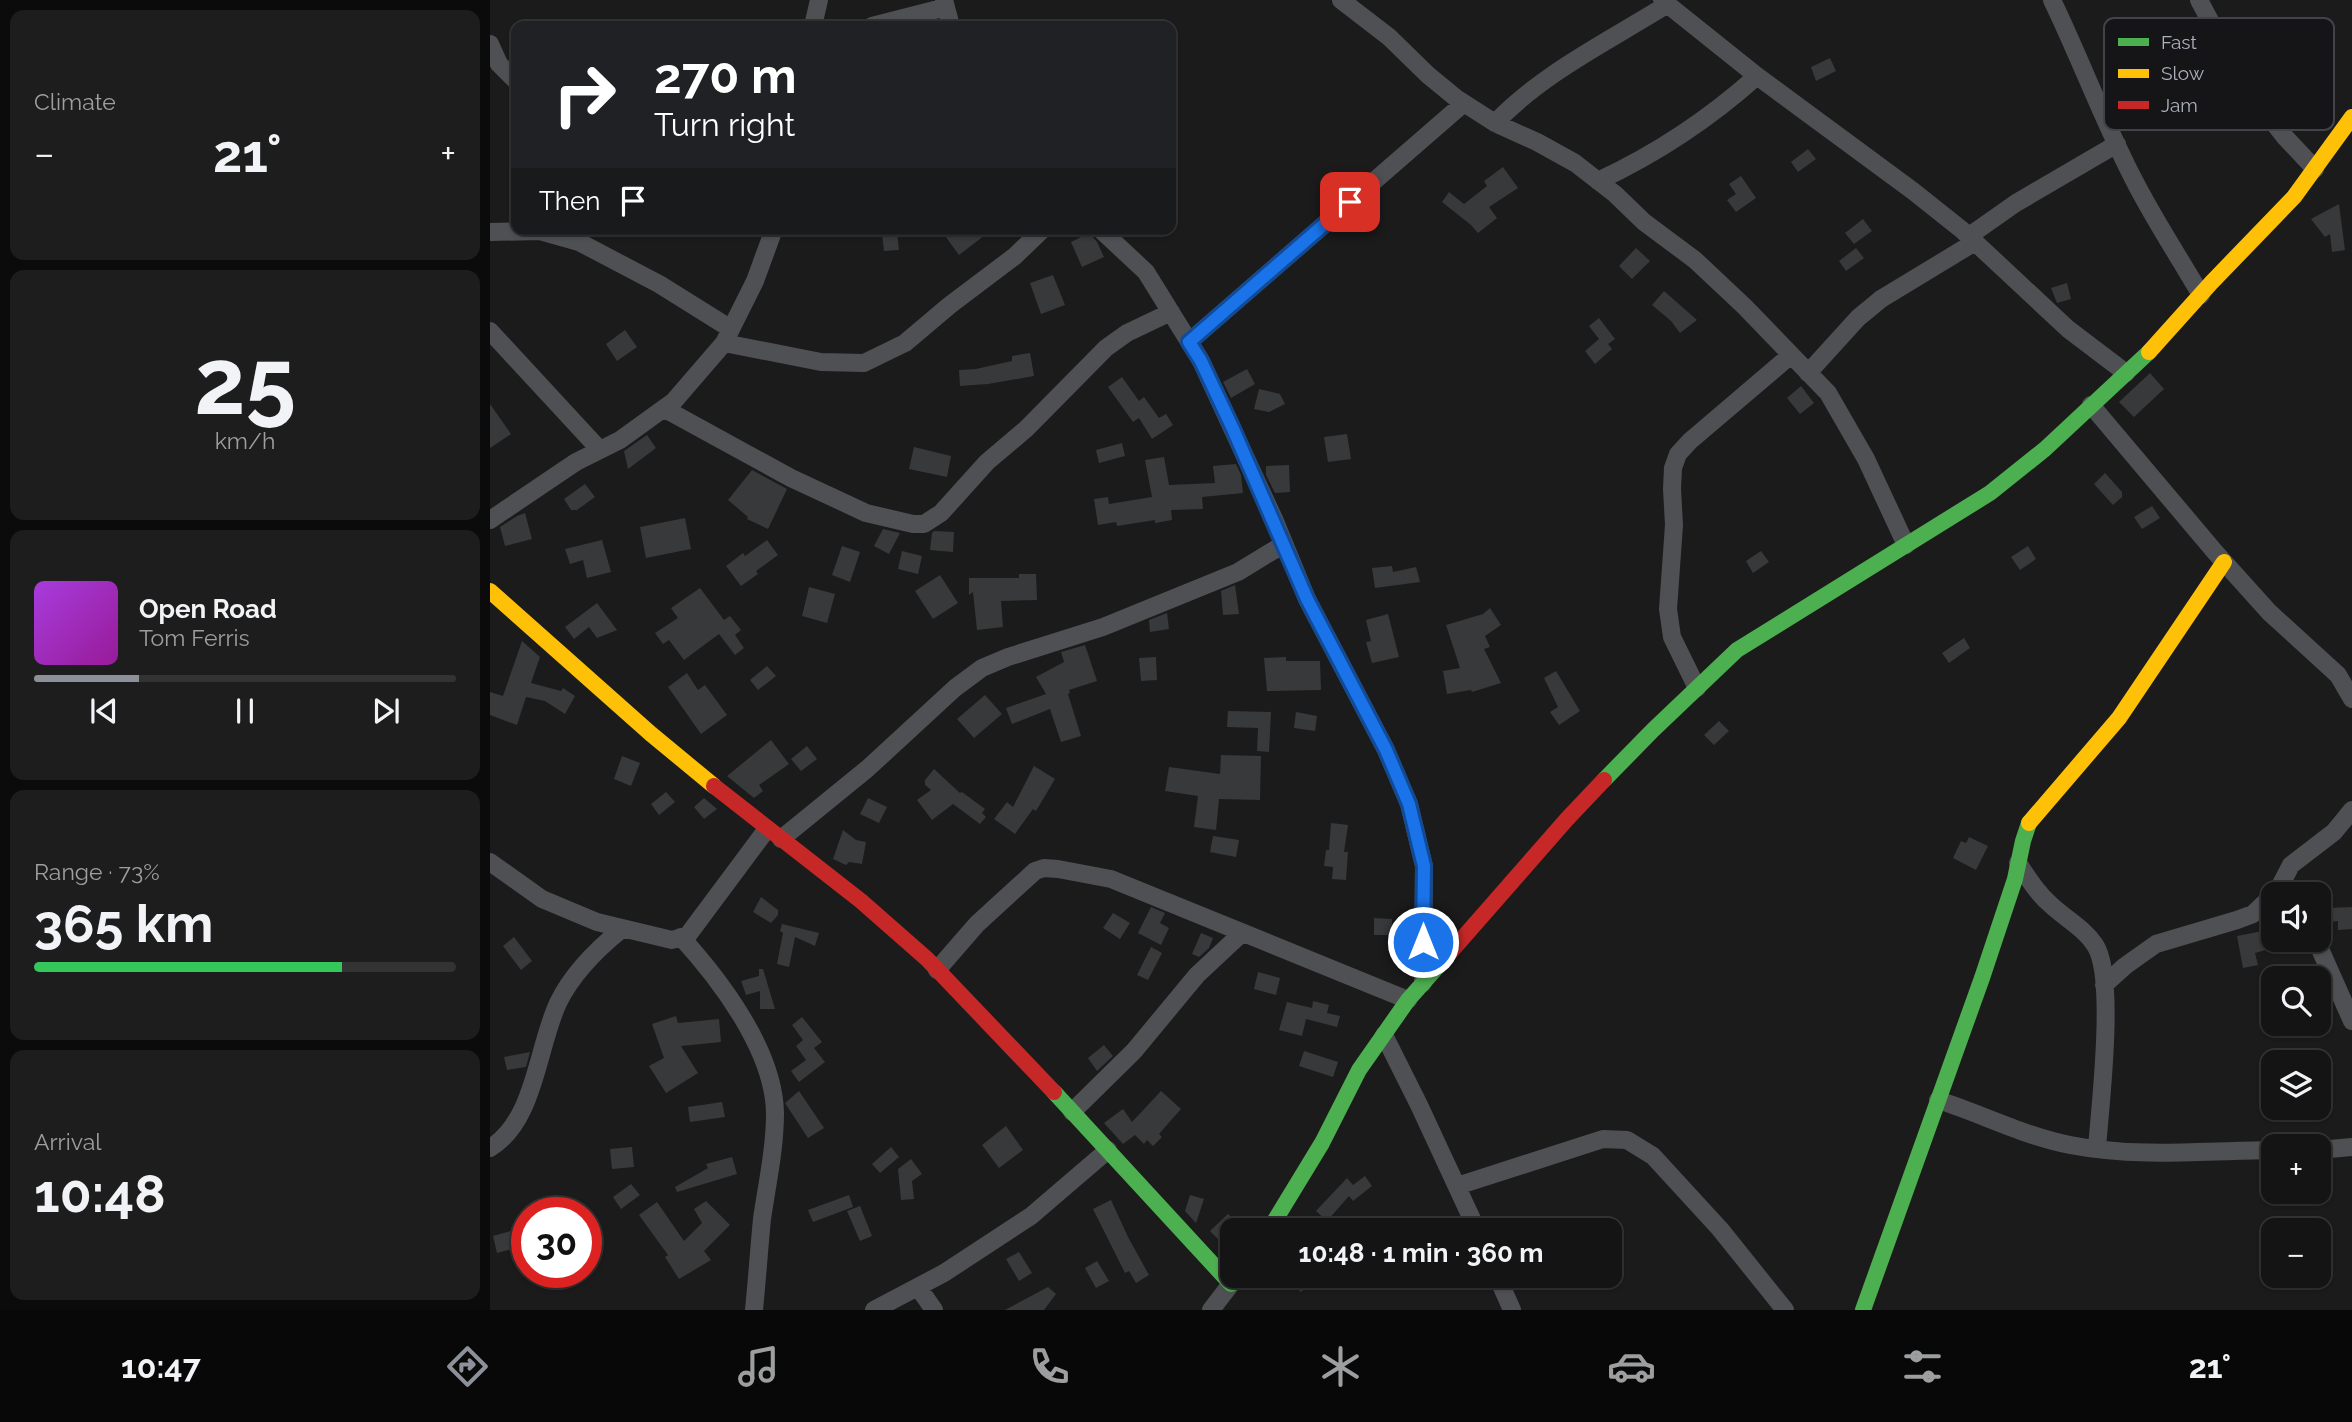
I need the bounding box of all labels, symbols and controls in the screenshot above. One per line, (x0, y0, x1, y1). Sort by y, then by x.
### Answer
legend (2104, 18, 2334, 130)
text: Fast (2161, 31, 2197, 53)
text: 270 m (654, 47, 797, 104)
icon: right (539, 49, 630, 140)
text: Slow (2161, 62, 2205, 84)
text: Climate (34, 88, 116, 115)
text: Jam (2161, 94, 2198, 116)
text: Turn right (654, 106, 795, 143)
text: 21° (213, 123, 282, 184)
text: − (34, 131, 54, 176)
text: + (440, 131, 456, 176)
pin (1320, 172, 1380, 232)
icon: arrive (614, 182, 652, 220)
icon: arrive (1331, 183, 1369, 221)
text: Then (539, 186, 600, 216)
text: 25 (194, 328, 296, 435)
text: km/h (215, 427, 275, 454)
text: Open Road (139, 594, 277, 624)
text: Tom Ferris (139, 624, 250, 651)
icon: previous (85, 692, 123, 730)
icon: pause (226, 692, 264, 730)
icon: next (367, 692, 405, 730)
text: Range · 73% (34, 858, 160, 885)
map controls (2261, 882, 2331, 1288)
button: sound (2261, 882, 2331, 952)
text: 365 km (34, 893, 213, 954)
position arrow (1386, 905, 1460, 979)
button: search (2261, 966, 2331, 1036)
button: layers (2261, 1050, 2331, 1120)
text: Arrival (34, 1128, 101, 1155)
button: + (2261, 1134, 2331, 1204)
text: 10:48 (34, 1163, 166, 1224)
speed limit sign: 30 (511, 1197, 602, 1288)
button: − (2261, 1218, 2331, 1288)
text: 10:48 · 1 min · 360 m (1299, 1238, 1543, 1268)
icon: directions (443, 1342, 492, 1391)
icon: music (734, 1342, 783, 1391)
icon: phone (1025, 1342, 1074, 1391)
icon: climate (1316, 1342, 1365, 1391)
icon: car (1607, 1342, 1656, 1391)
icon: filters (1898, 1342, 1947, 1391)
text: 10:47 (121, 1348, 201, 1385)
text: 21° (2189, 1348, 2231, 1385)

